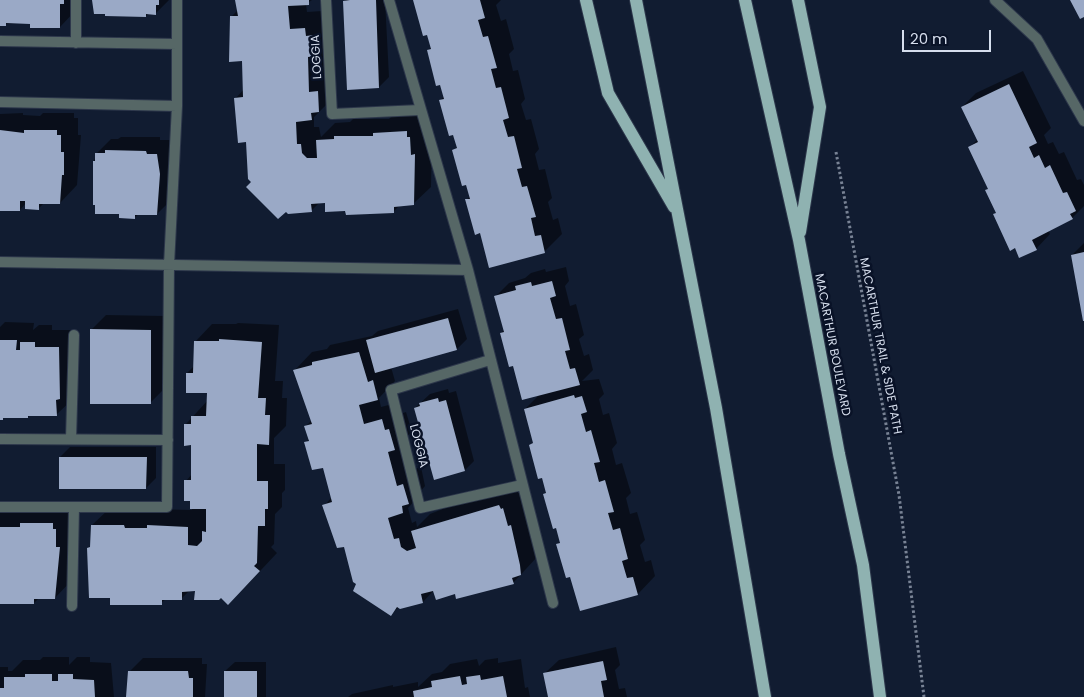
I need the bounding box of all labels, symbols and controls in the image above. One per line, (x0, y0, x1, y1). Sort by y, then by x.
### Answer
scale bar (904, 20, 993, 52)
text: 20 m (910, 28, 948, 49)
street label: LOGGIA (309, 34, 325, 80)
street label: MACARTHUR TRAIL & SIDE PATH (856, 257, 904, 435)
street label: MACARTHUR BOULEVARD (811, 273, 853, 417)
street label: LOGGIA (406, 423, 430, 469)

